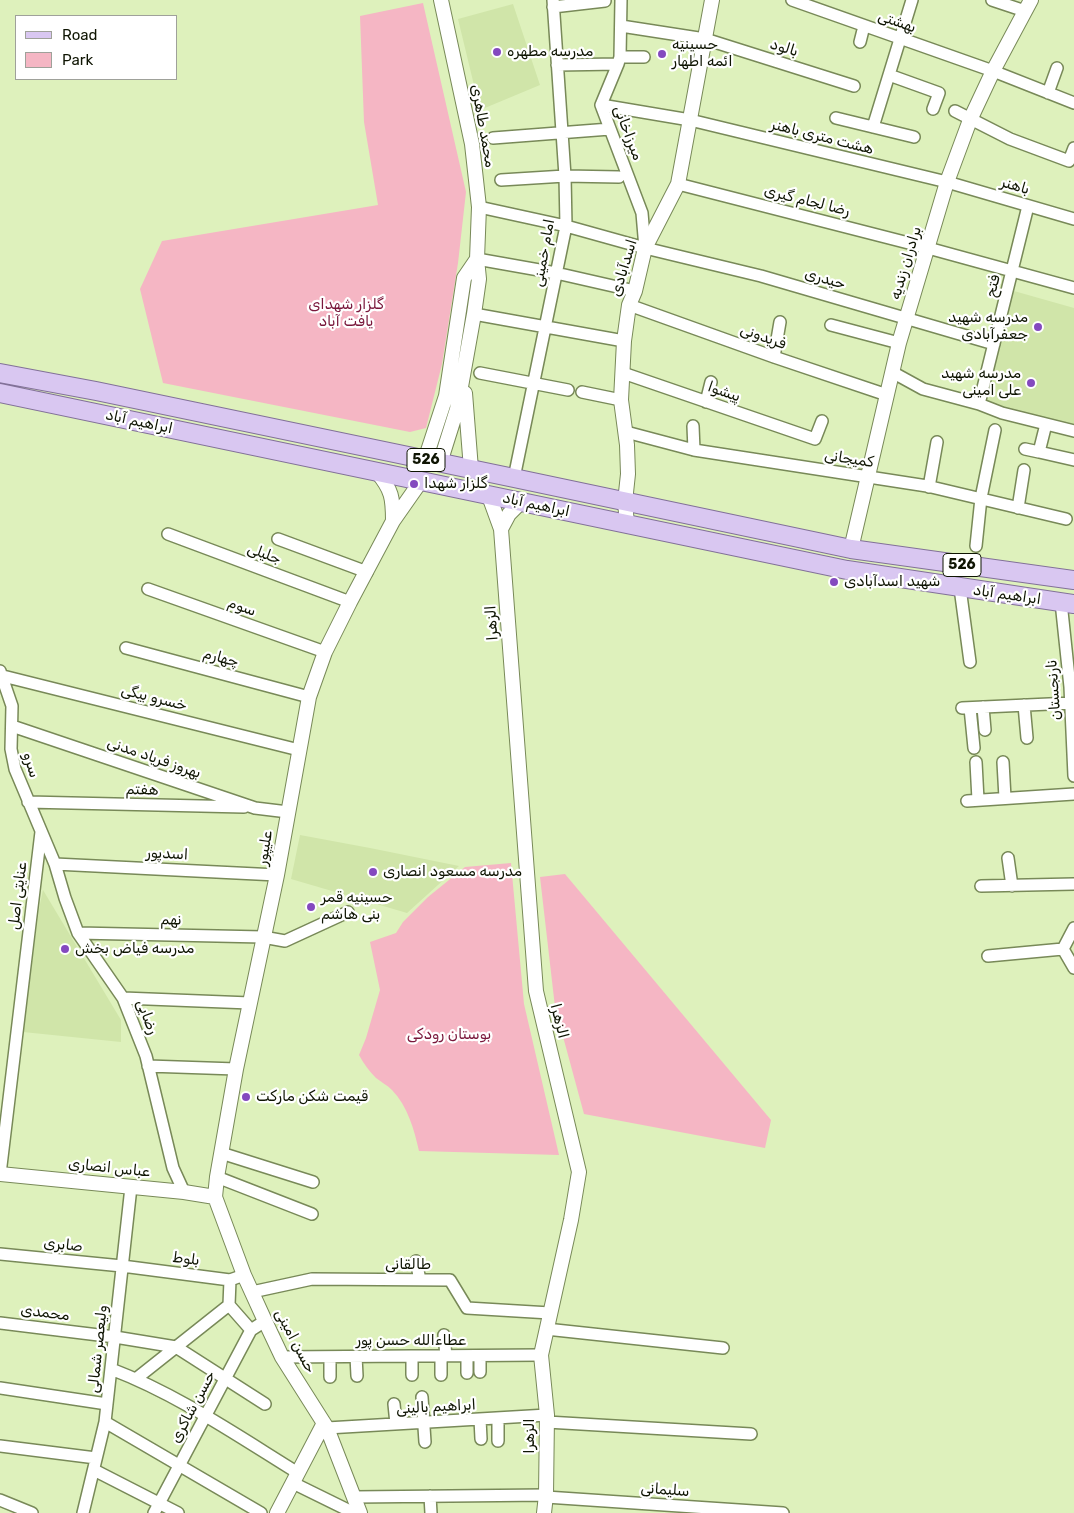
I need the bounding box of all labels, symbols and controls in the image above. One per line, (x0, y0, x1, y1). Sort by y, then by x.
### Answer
street label: بهشتی (876, 7, 918, 37)
legend (15, 15, 178, 80)
text: Road (62, 26, 98, 44)
street label: بالود (768, 35, 800, 61)
place label: حسینیه ائمه اطهار (672, 36, 733, 71)
place label: مدرسه مطهره (507, 43, 593, 61)
marker: مدرسه مطهره (491, 46, 503, 58)
marker: حسینیه ائمه اطهار (656, 48, 668, 60)
text: Park (62, 51, 93, 69)
street label: محمد طاهری (467, 83, 499, 169)
street label: میرزاخانی (609, 103, 647, 163)
street label: هشت متری باهنر (769, 115, 875, 159)
street label: باهنر (998, 173, 1032, 199)
street label: رضا لجام گیری (762, 182, 852, 220)
street label: امام خمینی (529, 218, 559, 288)
street label: برادران زندیه (886, 224, 926, 302)
street label: اسدآبادی (607, 237, 641, 299)
street label: حیدری (803, 265, 847, 293)
street label: فتح (982, 273, 1004, 299)
park label: گلزار شهدای یافت آباد (308, 296, 384, 331)
place label: مدرسه شهید جعفرآبادی (948, 309, 1028, 344)
street label: فریدونی (738, 320, 788, 354)
marker: مدرسه شهید جعفرآبادی (1032, 321, 1044, 333)
place label: مدرسه شهید علی امینی (941, 365, 1021, 400)
marker: مدرسه شهید علی امینی (1025, 377, 1037, 389)
street label: پیشوا (705, 378, 743, 406)
street label: ابراهیم آباد (104, 406, 174, 438)
street label: کمیجانی (823, 446, 875, 472)
road number: 526 (407, 448, 445, 472)
place label: گلزار شهدا (424, 475, 487, 493)
marker: گلزار شهدا (408, 478, 420, 490)
street label: ابراهیم آباد (501, 489, 571, 521)
street label: جلیلی (245, 540, 283, 568)
road number: 526 (943, 554, 981, 576)
place label: شهید اسدآبادی (844, 573, 940, 591)
marker: شهید اسدآبادی (828, 576, 840, 588)
street label: ابراهیم آباد (972, 581, 1042, 609)
street label: سوم (225, 594, 259, 620)
street label: الزهرا (482, 605, 502, 641)
street label: چهارم (201, 645, 241, 671)
street label: نارنجستان (1043, 659, 1065, 721)
street label: خسرو بیگی (119, 681, 189, 715)
street label: بهروز فریاد مدنی (105, 734, 203, 782)
street label: سرو (19, 750, 43, 780)
street label: هفتم (125, 781, 159, 799)
street label: علیپور (253, 829, 277, 867)
street label: اسدپور (145, 844, 189, 864)
street label: عنایتی اصل (5, 861, 31, 931)
place label: مدرسه مسعود انصاری (383, 863, 522, 881)
marker: مدرسه مسعود انصاری (367, 866, 379, 878)
place label: حسینیه قمر بنی هاشم (321, 889, 393, 924)
marker: حسینیه قمر بنی هاشم (305, 901, 317, 913)
street label: نهم (160, 911, 182, 929)
place label: مدرسه فیاض بخش (75, 940, 194, 958)
marker: مدرسه فیاض بخش (59, 943, 71, 955)
street label: رضایی (132, 997, 162, 1037)
street label: الزهرا (546, 1002, 572, 1040)
park label: بوستان رودکی (407, 1026, 491, 1044)
place label: قیمت شکن مارکت (256, 1088, 368, 1106)
marker: قیمت شکن مارکت (240, 1091, 252, 1103)
street label: عباس انصاری (67, 1155, 151, 1181)
street label: صابری (42, 1234, 84, 1256)
street label: بلوط (171, 1248, 201, 1270)
street label: طالقانی (385, 1256, 431, 1274)
street label: محمدی (19, 1301, 71, 1325)
street label: ولیعصر شمالی (84, 1304, 112, 1394)
street label: حسن امینی (271, 1306, 319, 1376)
street label: عطاءالله حسن پور (356, 1332, 466, 1350)
street label: حسن شاکری (166, 1368, 220, 1446)
street label: ابراهیم بالینی (396, 1396, 476, 1418)
street label: الزهرا (521, 1418, 539, 1454)
street label: سلیمانی (640, 1479, 690, 1501)

